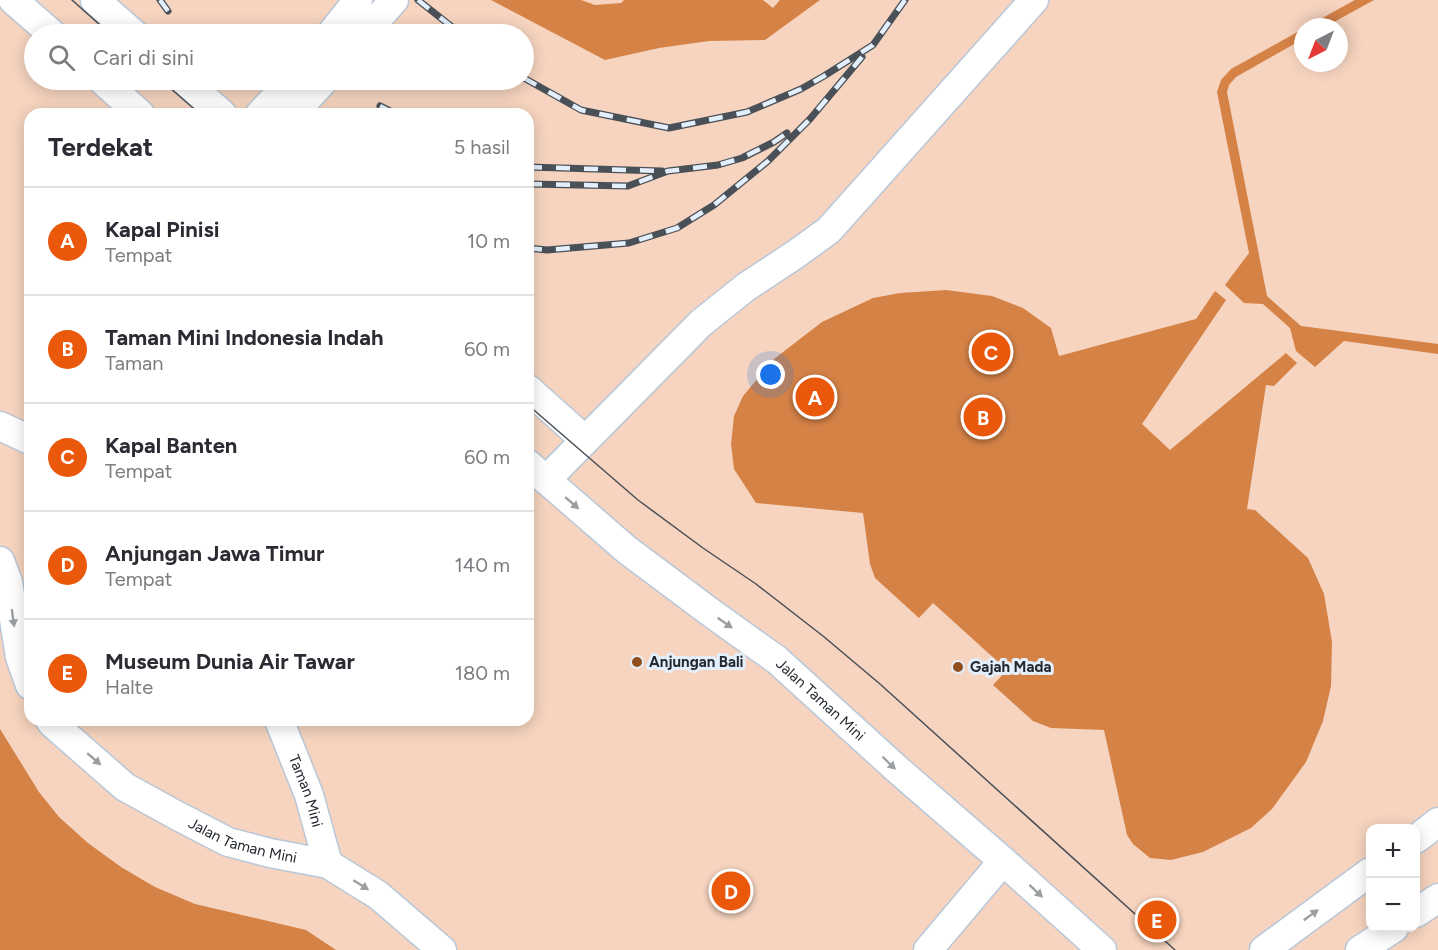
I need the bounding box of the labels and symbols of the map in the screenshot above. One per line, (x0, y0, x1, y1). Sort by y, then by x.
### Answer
north arrow (1294, 18, 1348, 72)
pin: C (972, 330, 1010, 374)
your location (756, 360, 785, 389)
pin: A (796, 374, 834, 420)
pin: B (964, 394, 1002, 440)
one-way arrow (564, 496, 580, 509)
one-way arrow (9, 609, 18, 628)
one-way arrow (716, 617, 732, 629)
place label: Anjungan Bali (649, 653, 744, 671)
marker: Anjungan Bali (630, 655, 644, 669)
street label: Jalan Taman Mini (772, 655, 869, 745)
place label: Gajah Mada (970, 658, 1051, 676)
marker: Gajah Mada (951, 660, 965, 674)
one-way arrow (86, 752, 101, 765)
street label: Taman Mini (285, 752, 326, 829)
one-way arrow (882, 755, 896, 769)
street label: Jalan Taman Mini (185, 814, 298, 867)
pin: D (712, 868, 750, 914)
one-way arrow (353, 879, 369, 890)
one-way arrow (1028, 884, 1042, 898)
pin: E (1138, 898, 1176, 942)
one-way arrow (1304, 910, 1319, 922)

